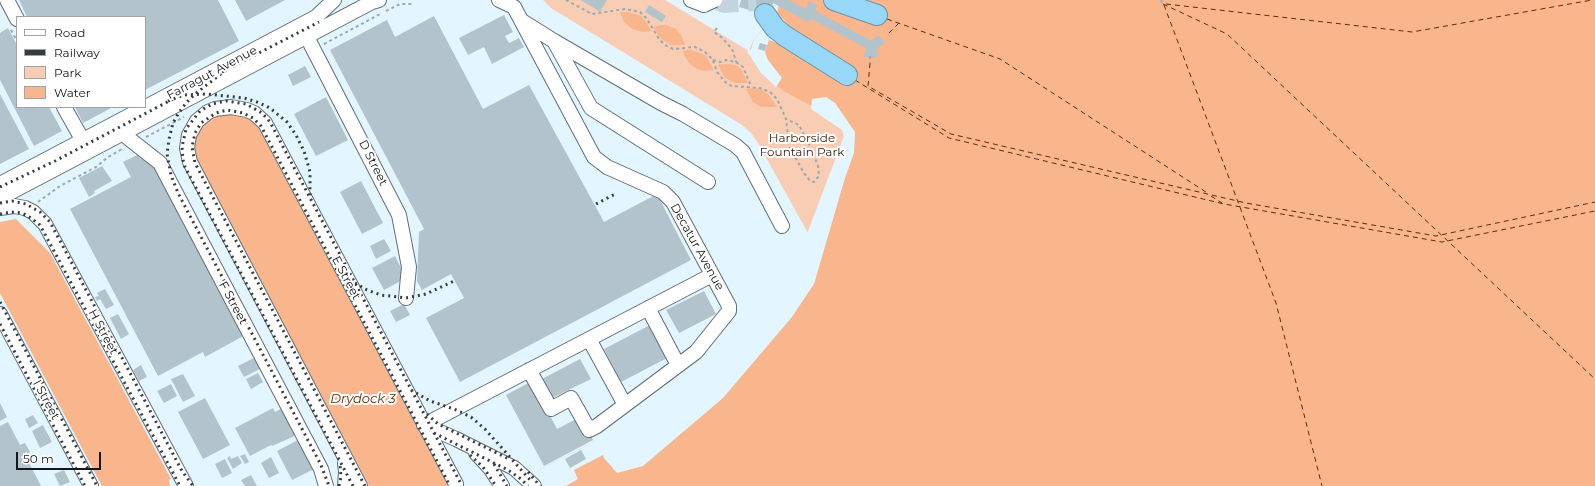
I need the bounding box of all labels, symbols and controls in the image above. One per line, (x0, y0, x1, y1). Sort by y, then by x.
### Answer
legend (16, 16, 146, 108)
text: Road (54, 25, 85, 40)
street label: Farragut Avenue (164, 43, 260, 103)
text: Railway (54, 45, 100, 60)
text: Park (54, 65, 81, 80)
text: Water (54, 85, 90, 100)
park label: Harborside Fountain Park (760, 131, 844, 159)
street label: D Street (355, 138, 391, 188)
street label: Decatur Avenue (667, 201, 727, 293)
street label: E Street (329, 254, 363, 302)
street label: F Street (216, 279, 250, 327)
street label: H Street (85, 307, 121, 357)
street label: I Street (30, 378, 62, 422)
water label: Drydock 3 (330, 391, 396, 407)
scale bar (18, 444, 103, 470)
text: 50 m (23, 451, 54, 466)

